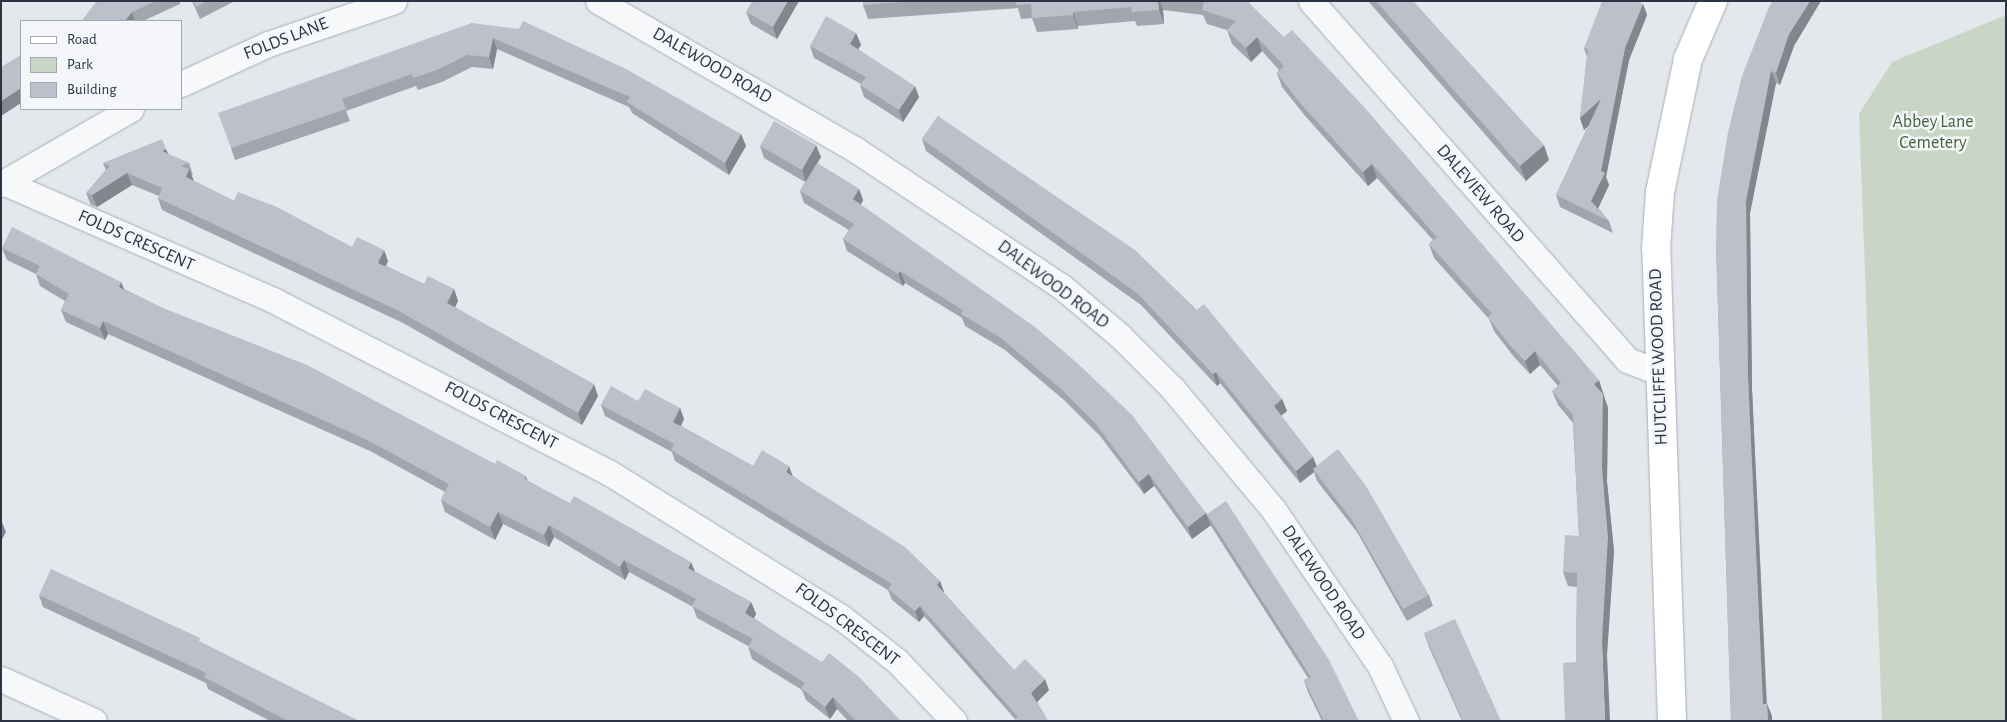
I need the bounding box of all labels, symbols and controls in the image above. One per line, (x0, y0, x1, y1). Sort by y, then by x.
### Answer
street label: FOLDS LANE (241, 13, 331, 65)
legend (20, 20, 182, 110)
street label: DALEWOOD ROAD (648, 23, 776, 109)
text: Road (67, 32, 97, 47)
text: Park (67, 57, 93, 72)
text: Building (67, 82, 117, 97)
park label: Abbey Lane Cemetery (1892, 112, 1974, 154)
street label: DALEVIEW ROAD (1431, 140, 1529, 248)
street label: FOLDS CRESCENT (74, 206, 198, 276)
street label: DALEWOOD ROAD (993, 236, 1113, 334)
street label: HUTCLIFFE WOOD ROAD (1645, 268, 1673, 446)
street label: FOLDS CRESCENT (441, 377, 561, 455)
street label: DALEWOOD ROAD (1277, 521, 1369, 645)
street label: FOLDS CRESCENT (790, 579, 904, 671)

